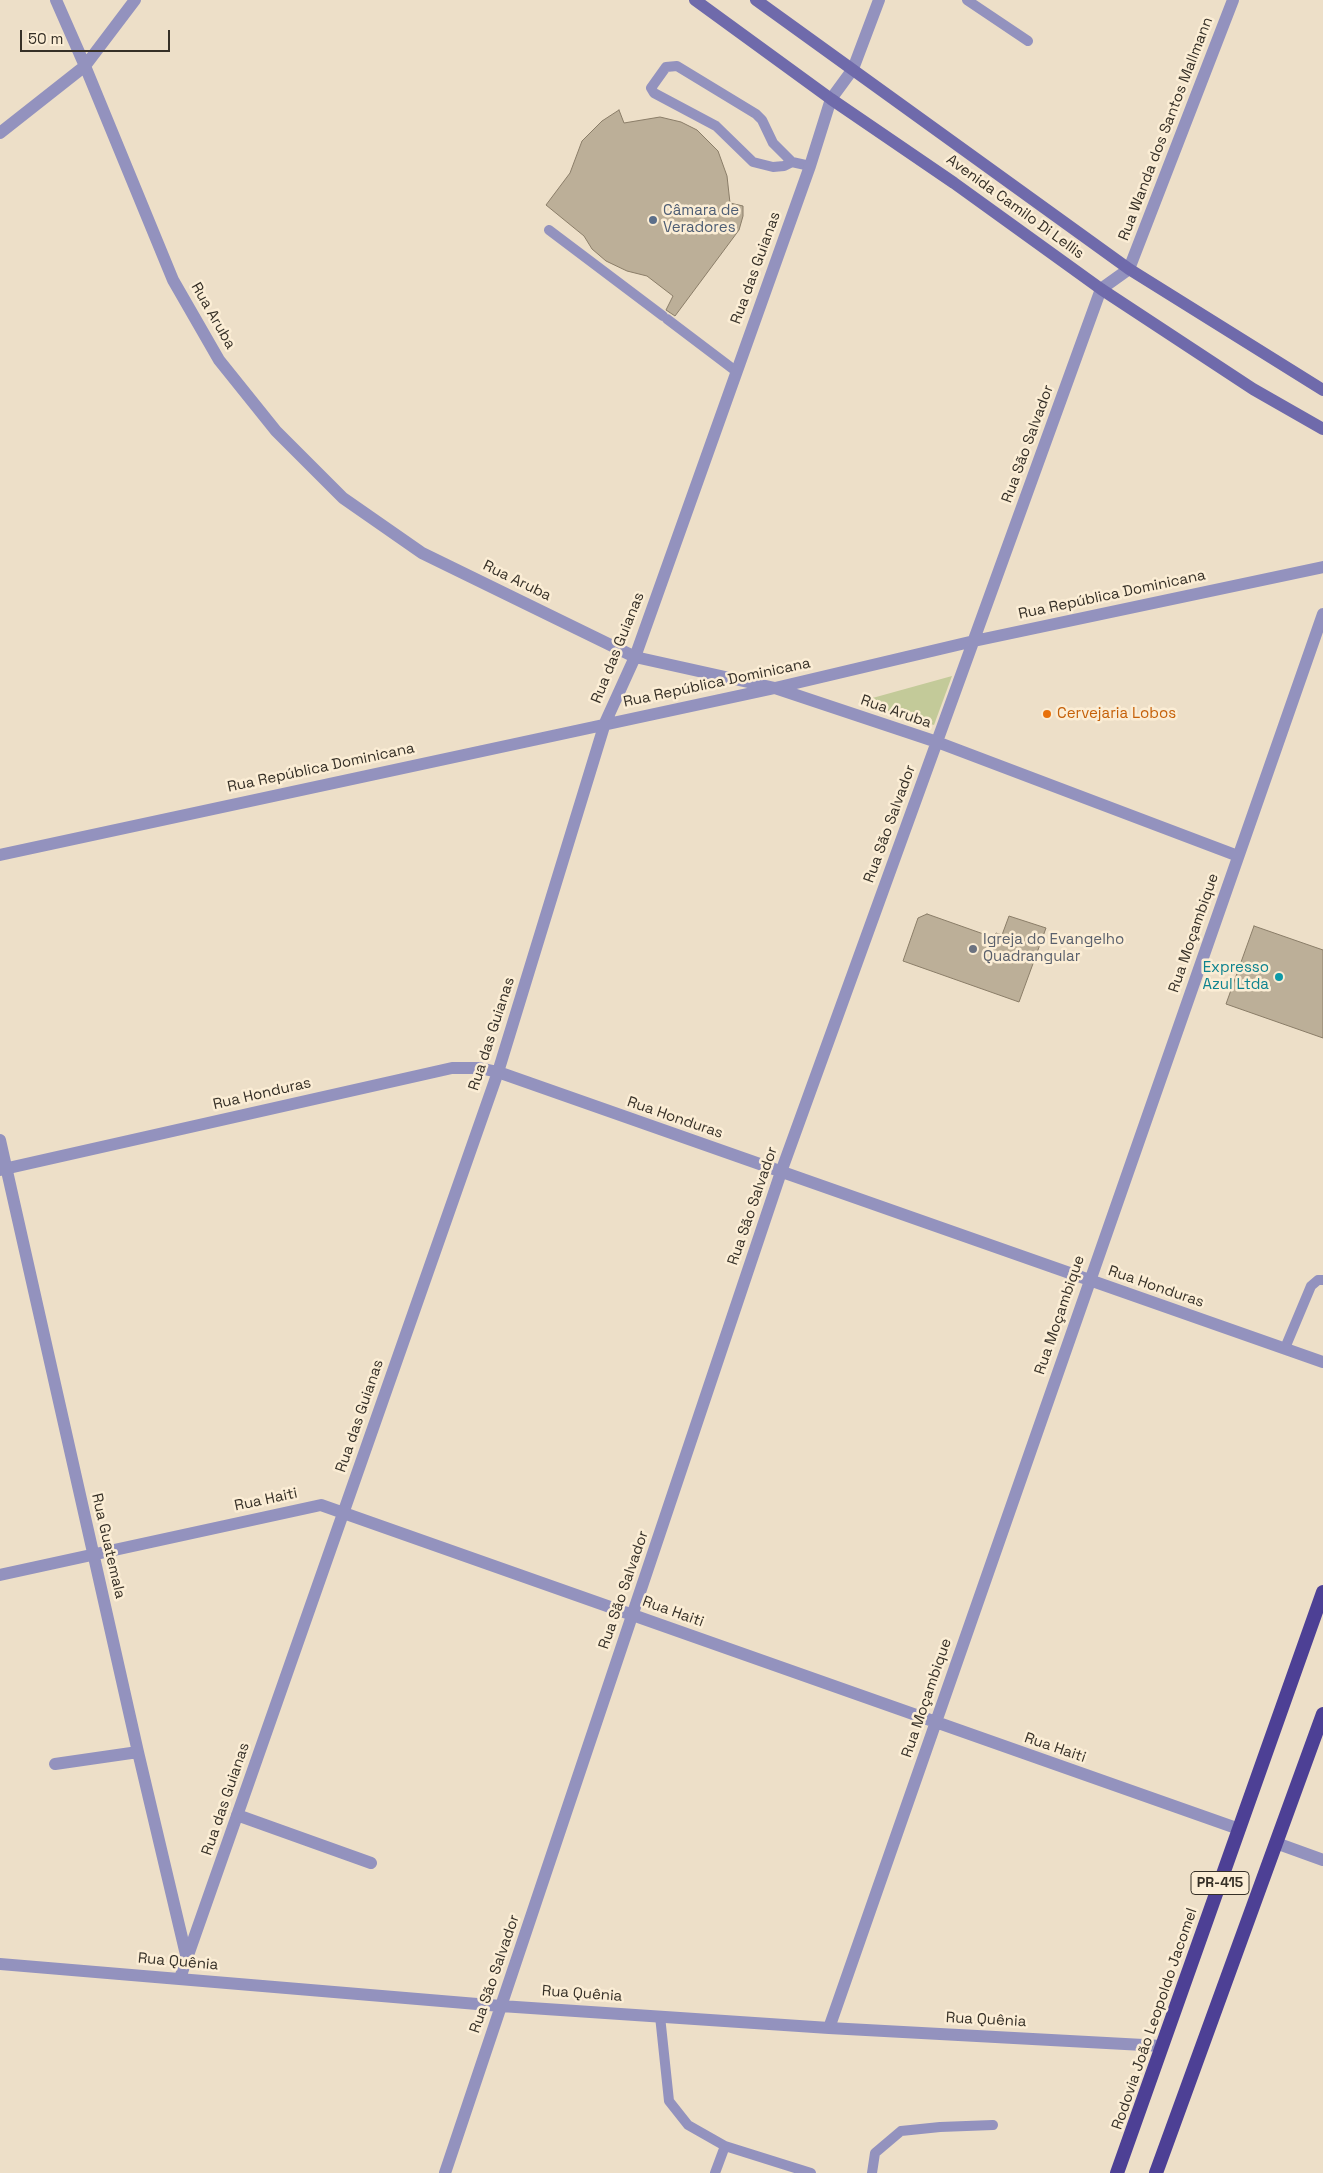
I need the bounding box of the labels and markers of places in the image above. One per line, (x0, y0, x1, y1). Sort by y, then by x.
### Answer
place label: Câmara de Veradores (663, 202, 739, 237)
marker: Câmara de Veradores (647, 214, 659, 226)
place label: Cervejaria Lobos (1057, 705, 1176, 723)
marker: Cervejaria Lobos (1041, 708, 1053, 720)
place label: Igreja do Evangelho Quadrangular (983, 931, 1124, 966)
marker: Igreja do Evangelho Quadrangular (967, 943, 979, 955)
place label: Expresso Azul Ltda (1203, 959, 1269, 994)
marker: Expresso Azul Ltda (1273, 971, 1285, 983)

